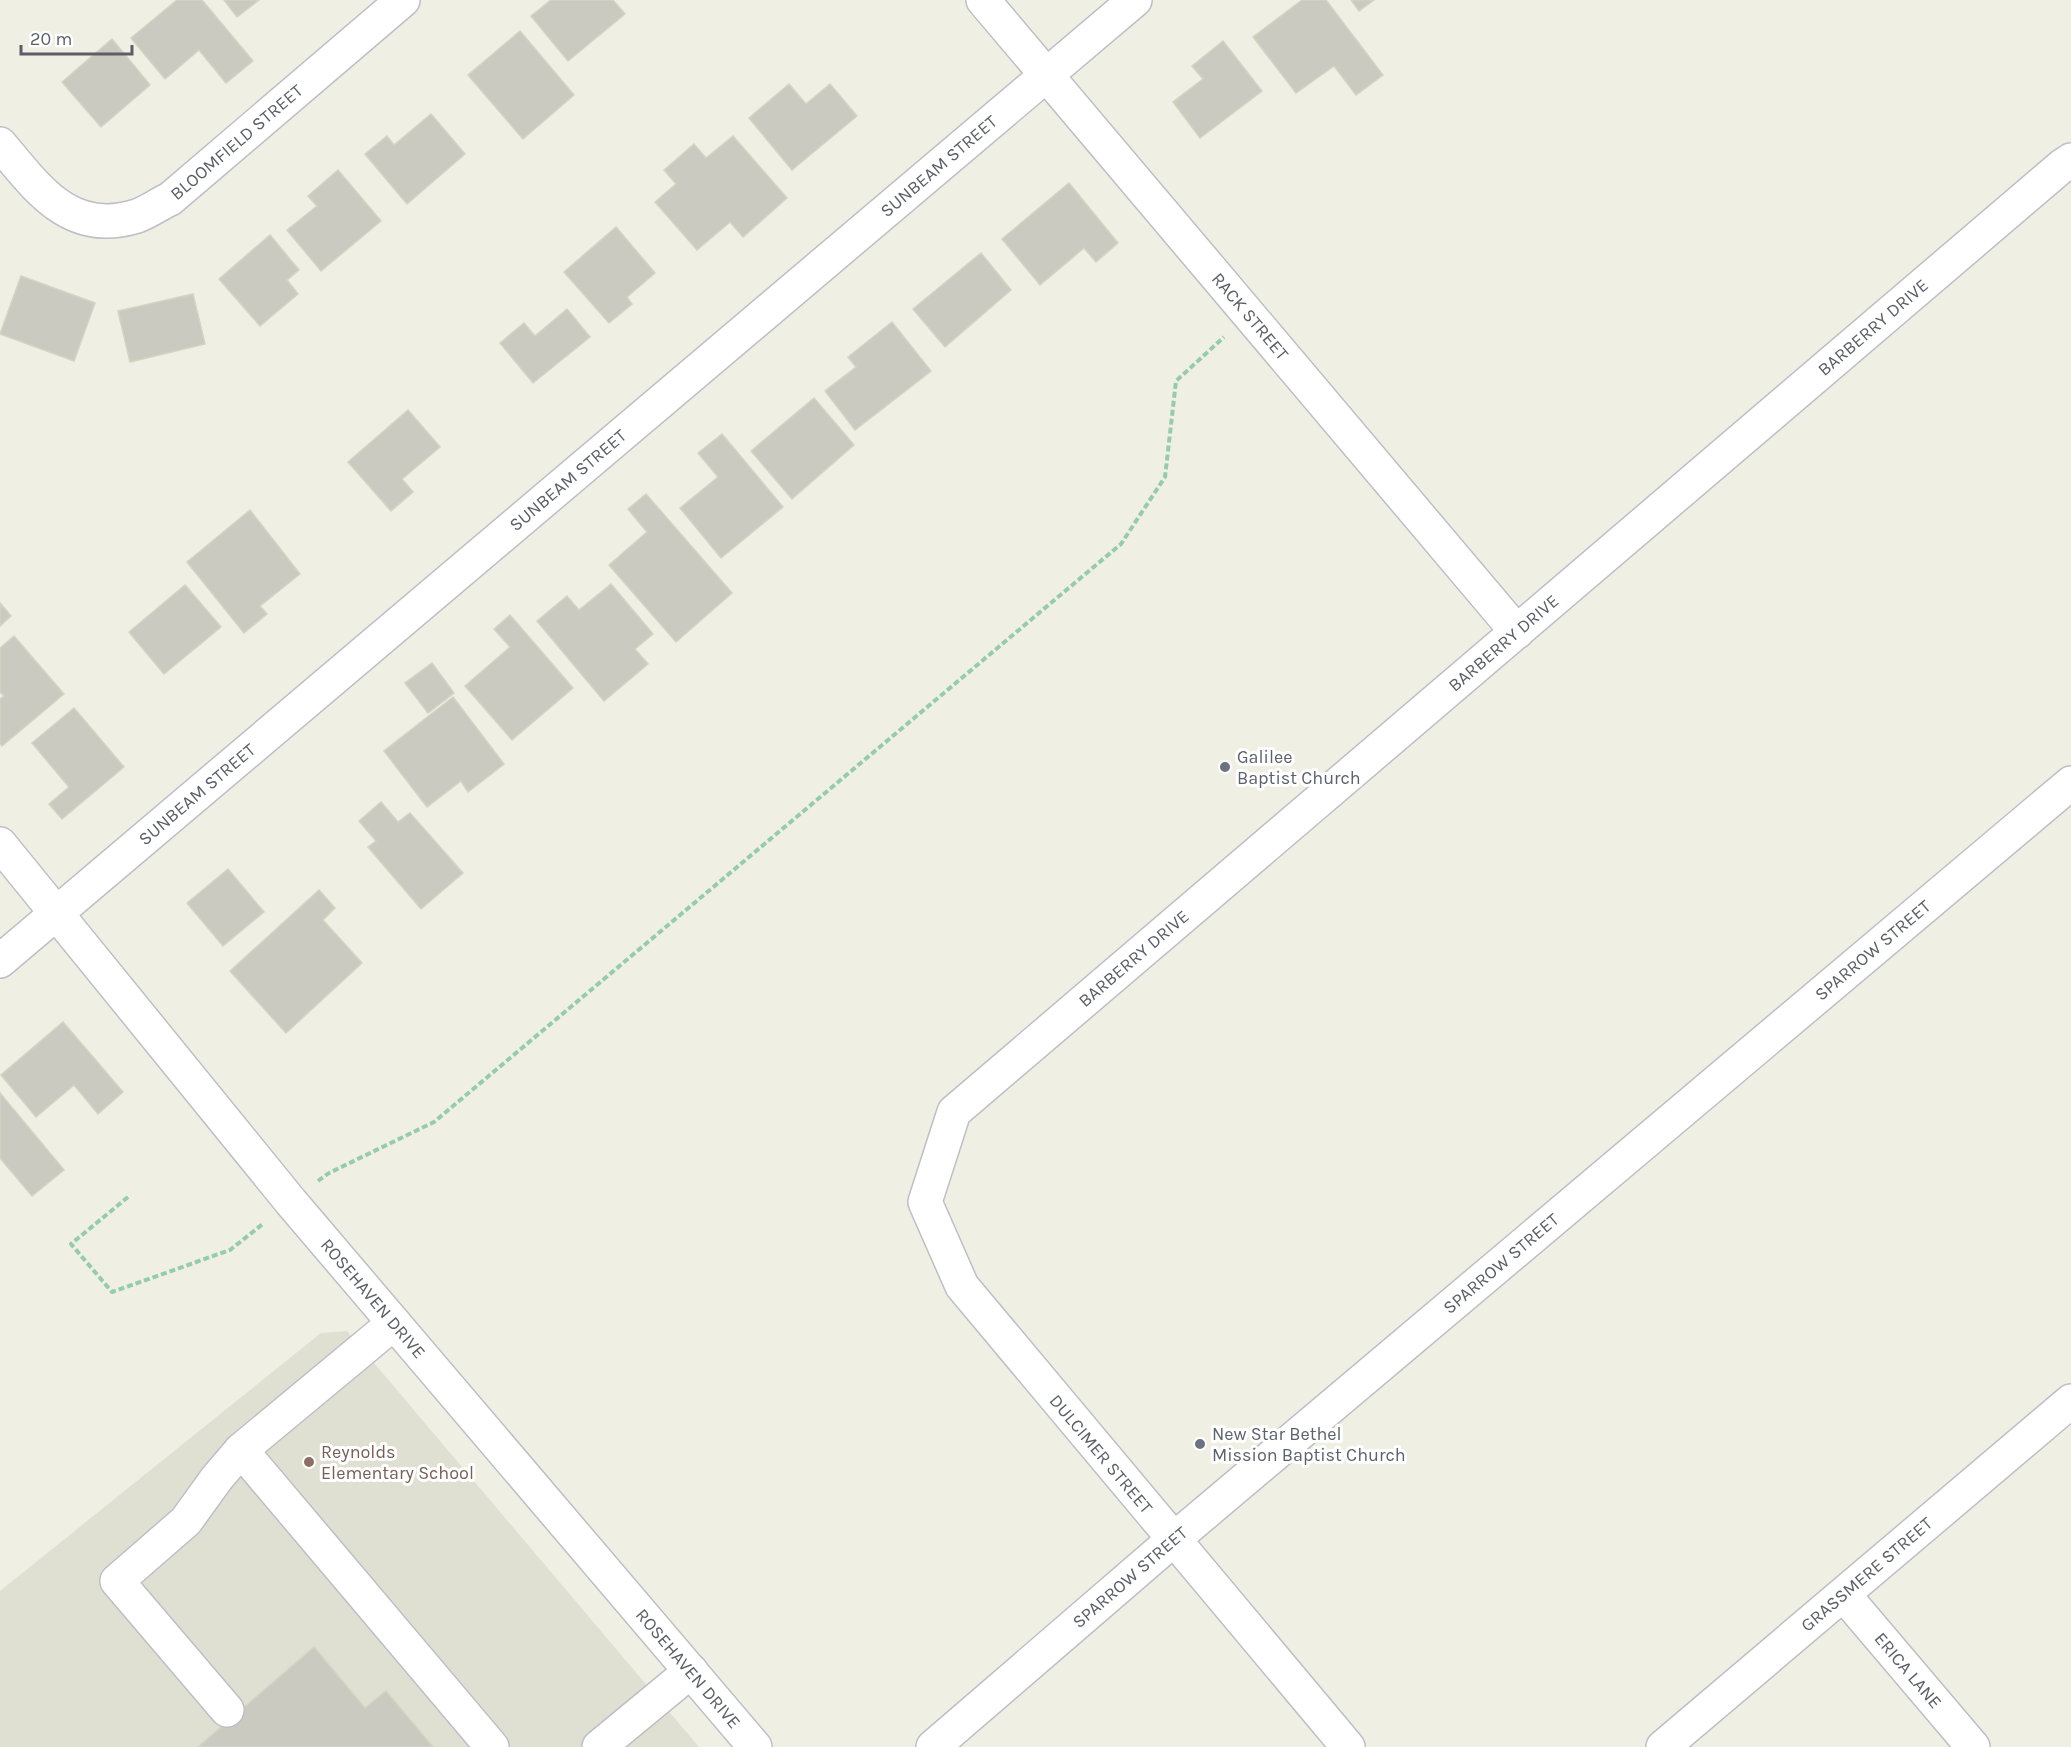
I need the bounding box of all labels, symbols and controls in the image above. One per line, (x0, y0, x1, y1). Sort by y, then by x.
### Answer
scale bar (21, 18, 132, 56)
text: 20 m (30, 28, 72, 50)
street label: BLOOMFIELD STREET (166, 79, 307, 205)
street label: SUNBEAM STREET (876, 111, 1002, 222)
street label: RACK STREET (1207, 268, 1293, 365)
street label: BARBERRY DRIVE (1813, 274, 1933, 381)
street label: SUNBEAM STREET (505, 425, 631, 536)
street label: BARBERRY DRIVE (1444, 590, 1563, 696)
street label: SUNBEAM STREET (134, 739, 260, 850)
place label: Galilee Baptist Church (1237, 746, 1361, 789)
marker: Galilee Baptist Church (1218, 760, 1232, 774)
street label: SPARROW STREET (1810, 895, 1935, 1005)
street label: BARBERRY DRIVE (1074, 905, 1194, 1012)
street label: SPARROW STREET (1439, 1208, 1563, 1319)
street label: ROSEHAVEN DRIVE (316, 1234, 430, 1363)
street label: DULCIMER STREET (1045, 1390, 1157, 1518)
place label: New Star Bethel Mission Baptist Church (1212, 1423, 1406, 1466)
marker: New Star Bethel Mission Baptist Church (1193, 1437, 1207, 1451)
place label: Reynolds Elementary School (321, 1441, 474, 1484)
marker: Reynolds Elementary School (302, 1455, 316, 1469)
street label: GRASSMERE STREET (1796, 1512, 1937, 1636)
street label: SPARROW STREET (1068, 1522, 1192, 1633)
street label: ROSEHAVEN DRIVE (631, 1604, 745, 1733)
street label: ERICA LANE (1870, 1628, 1947, 1713)

